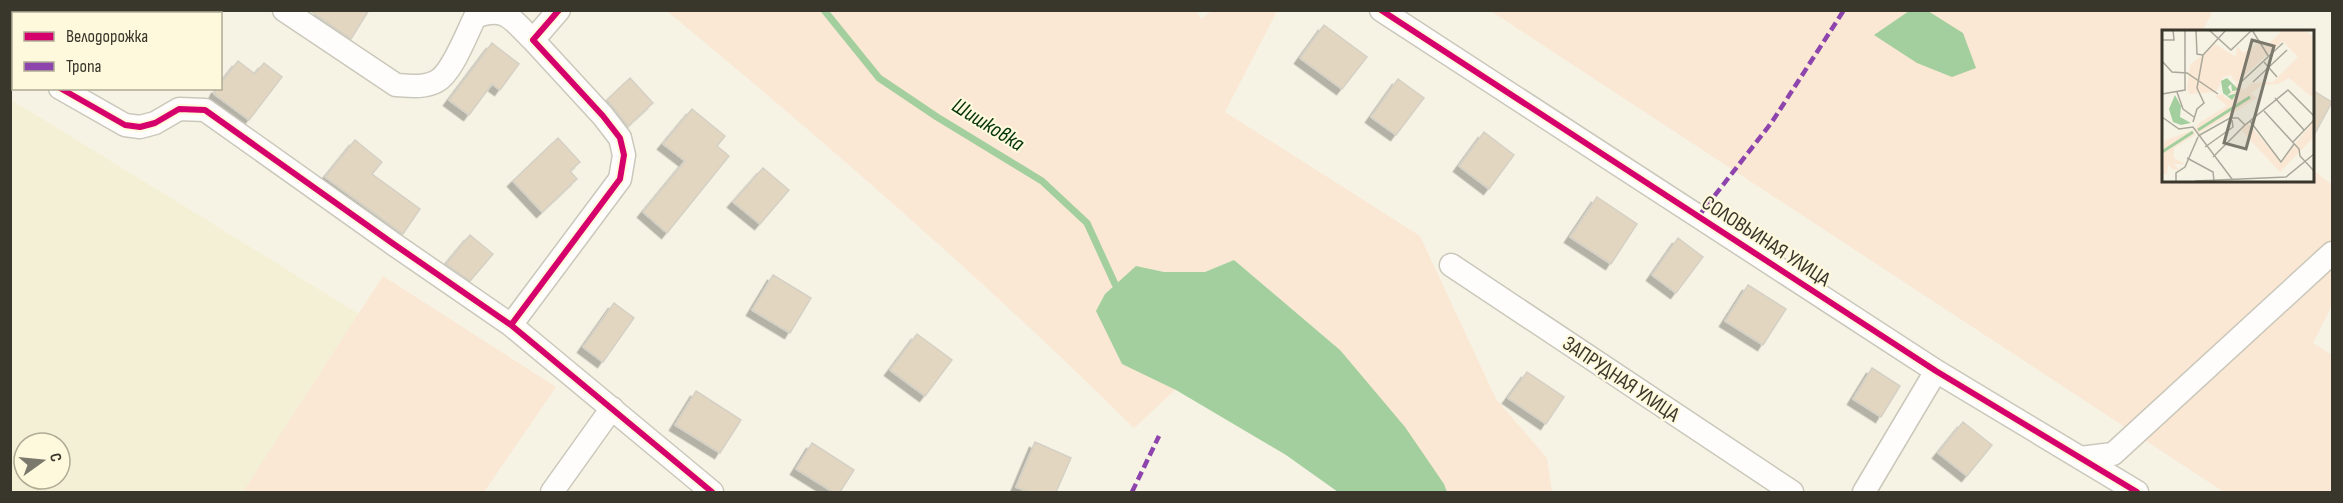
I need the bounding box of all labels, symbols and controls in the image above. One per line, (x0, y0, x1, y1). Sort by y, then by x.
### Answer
legend (12, 12, 222, 90)
text: Велодорожка (66, 26, 148, 47)
inset map (2162, 30, 2313, 182)
text: Тропа (66, 56, 102, 77)
water label: Шишковка (947, 92, 1029, 158)
street label: СОЛОВЬИНАЯ УЛИЦА (1697, 190, 1836, 292)
street label: ЗАПРУДНАЯ УЛИЦА (1558, 331, 1685, 428)
north arrow (12, 431, 72, 491)
text: С (45, 451, 65, 464)

